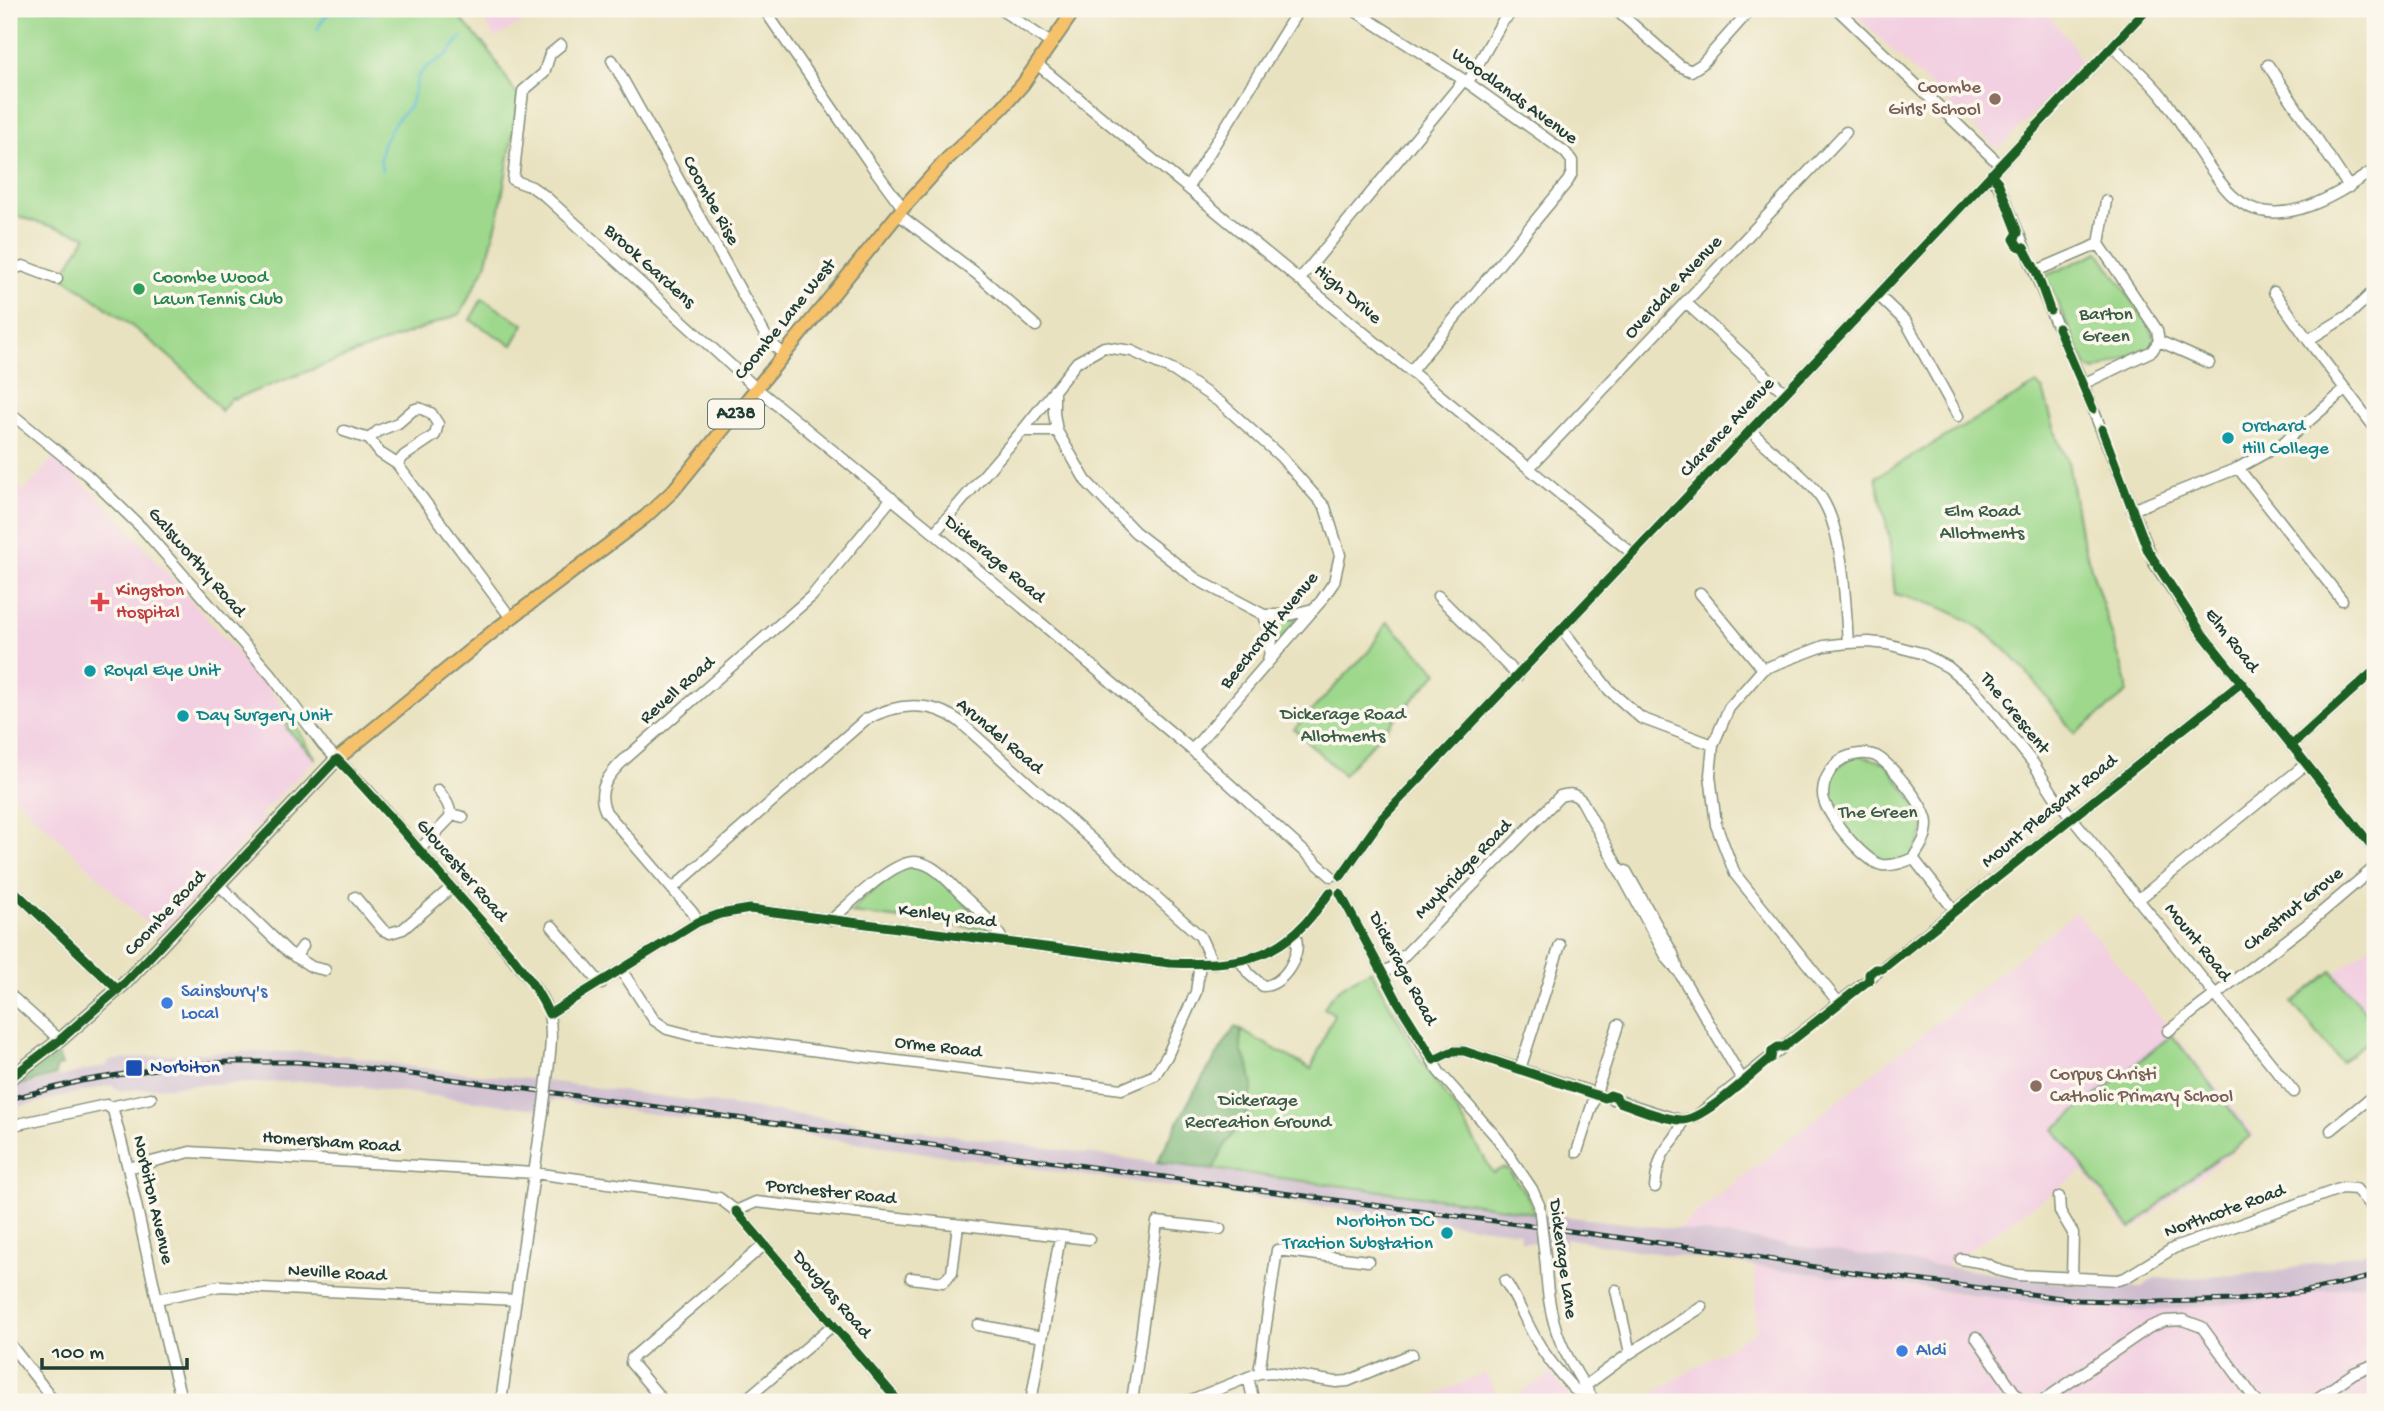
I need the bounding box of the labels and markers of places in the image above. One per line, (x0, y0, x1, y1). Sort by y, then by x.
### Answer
place label: Coombe Girls' School (1888, 77, 1981, 122)
marker: Coombe Girls' School (1987, 91, 2003, 107)
place label: Coombe Wood Lawn Tennis Club (153, 267, 283, 312)
marker: Coombe Wood Lawn Tennis Club (131, 281, 147, 297)
place label: Orchard Hill College (2242, 416, 2329, 461)
marker: Orchard Hill College (2220, 430, 2236, 446)
place label: Kingston Hospital (116, 580, 184, 625)
marker: Kingston Hospital (90, 592, 110, 612)
place label: Royal Eye Unit (104, 660, 222, 683)
marker: Royal Eye Unit (82, 663, 98, 679)
place label: Day Surgery Unit (195, 705, 334, 728)
marker: Day Surgery Unit (175, 708, 191, 724)
place label: Sainsbury's Local (181, 981, 268, 1026)
marker: Sainsbury's Local (159, 995, 175, 1011)
place label: Norbiton (150, 1057, 220, 1080)
marker: Norbiton (124, 1058, 144, 1078)
place label: Corpus Christi Catholic Primary School (2050, 1064, 2233, 1109)
marker: Corpus Christi Catholic Primary School (2028, 1078, 2044, 1094)
place label: Norbiton DC Traction Substation (1282, 1211, 1435, 1256)
marker: Norbiton DC Traction Substation (1439, 1225, 1455, 1241)
place label: Aldi (1916, 1340, 1947, 1363)
marker: Aldi (1894, 1343, 1910, 1359)

